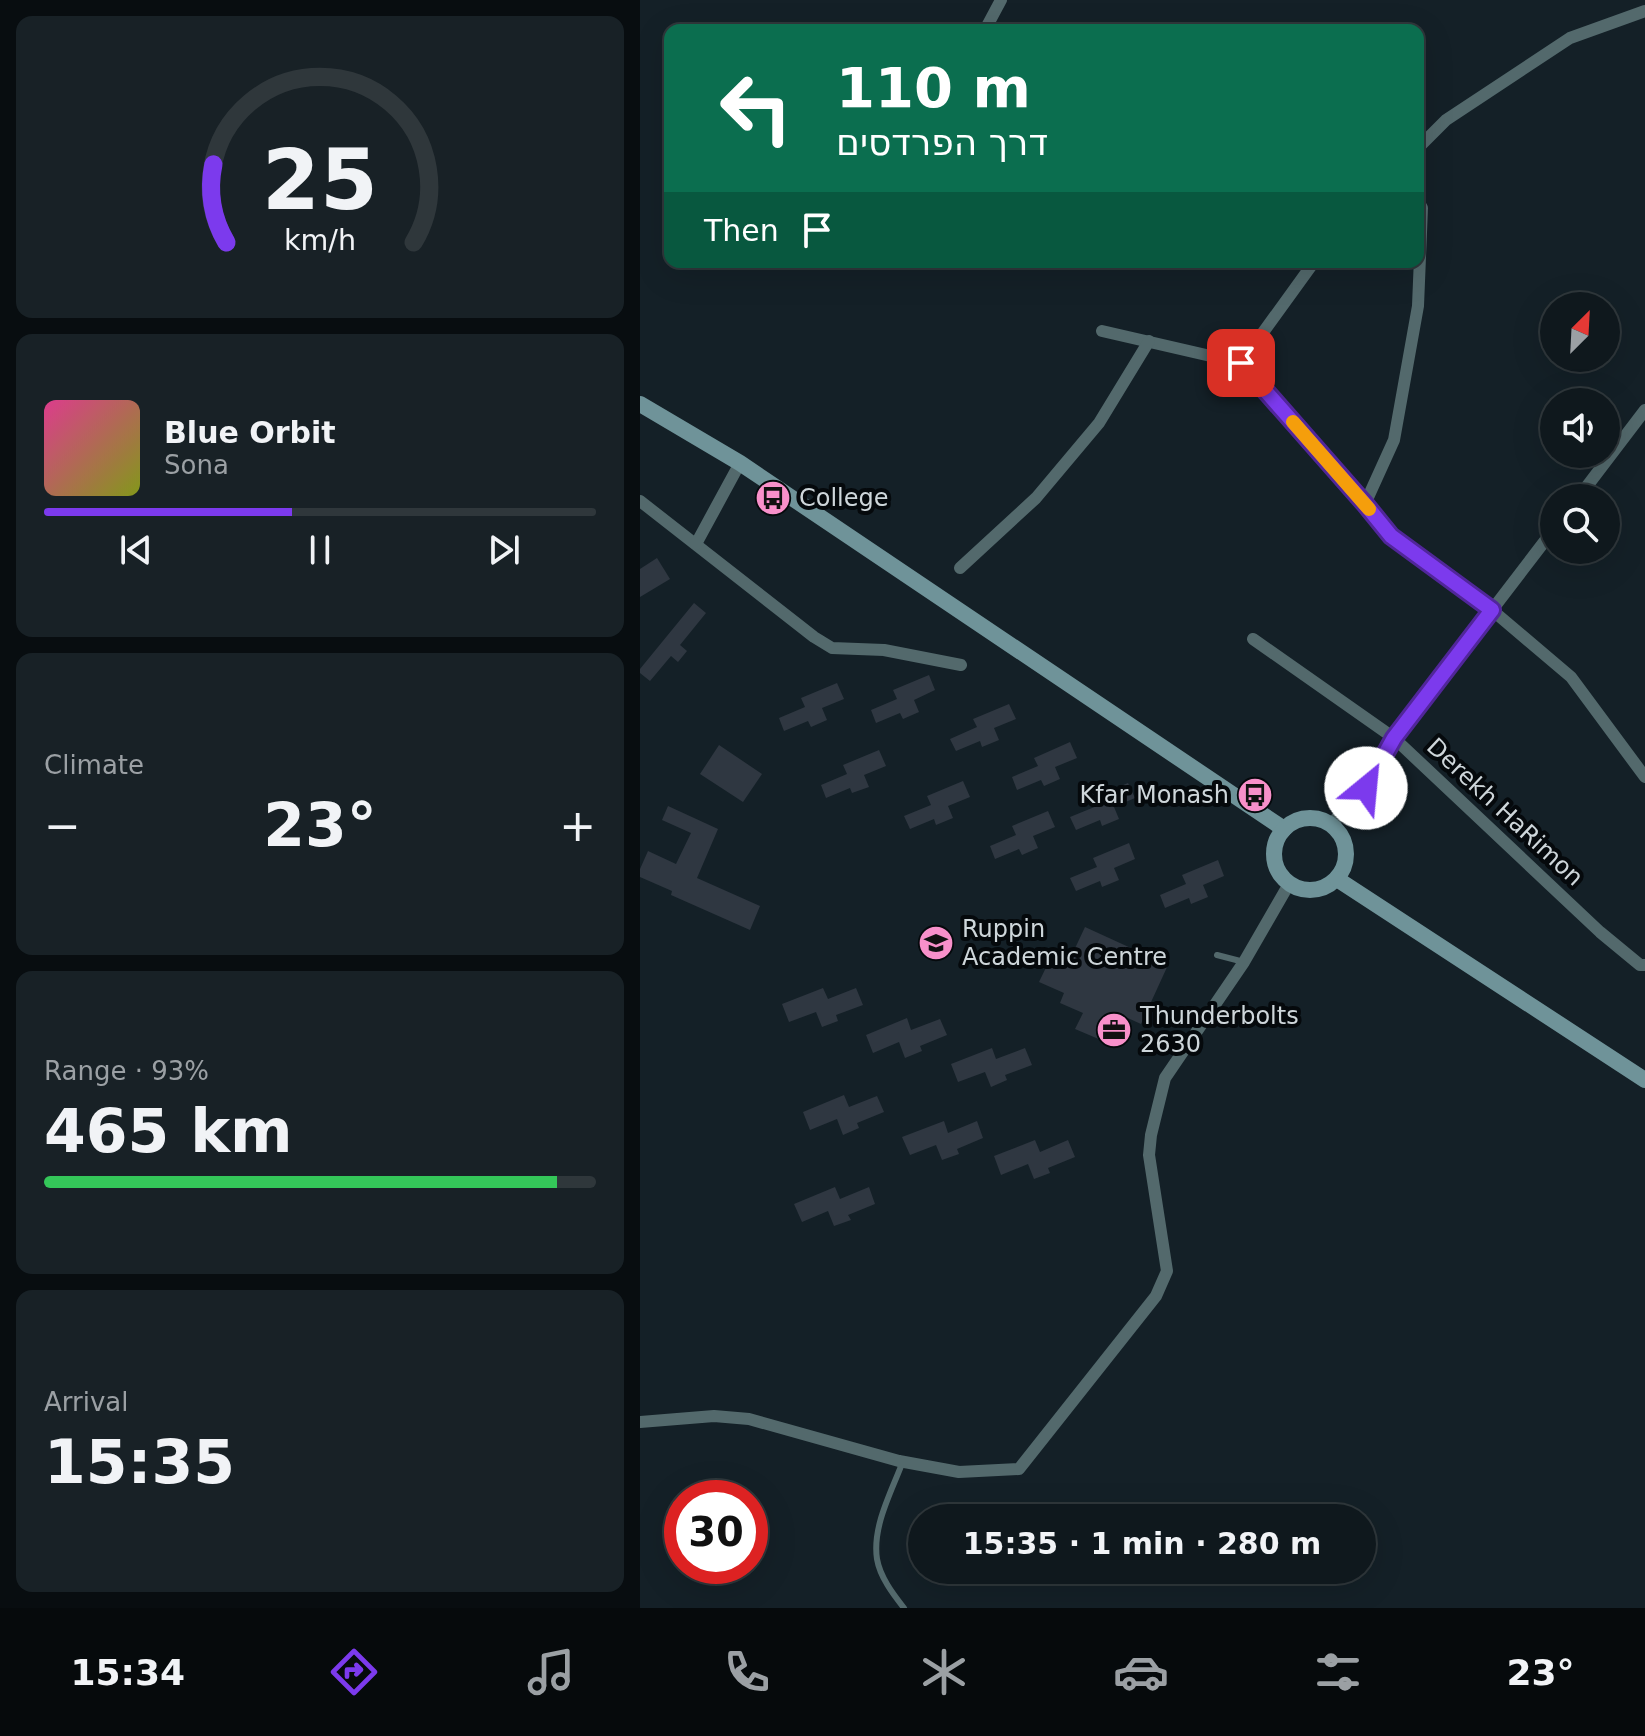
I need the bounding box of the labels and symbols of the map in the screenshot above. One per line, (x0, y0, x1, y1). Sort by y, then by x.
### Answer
north arrow (1540, 292, 1620, 372)
pin (1207, 329, 1275, 397)
bus stop icon: College (754, 479, 792, 517)
place label: College (799, 484, 889, 512)
street label: Derekh HaRimon (1421, 732, 1589, 892)
position arrow (1324, 746, 1408, 830)
bus stop icon: Kfar Monash (1236, 776, 1274, 814)
place label: Kfar Monash (1080, 781, 1229, 809)
place label: Ruppin Academic Centre (962, 915, 1167, 971)
school or university icon: Ruppin Academic Centre (917, 924, 955, 962)
place label: Thunderbolts 2630 (1139, 1002, 1299, 1058)
office icon: Thunderbolts 2630 (1095, 1011, 1133, 1049)
speed limit sign: 30 (664, 1480, 768, 1584)

